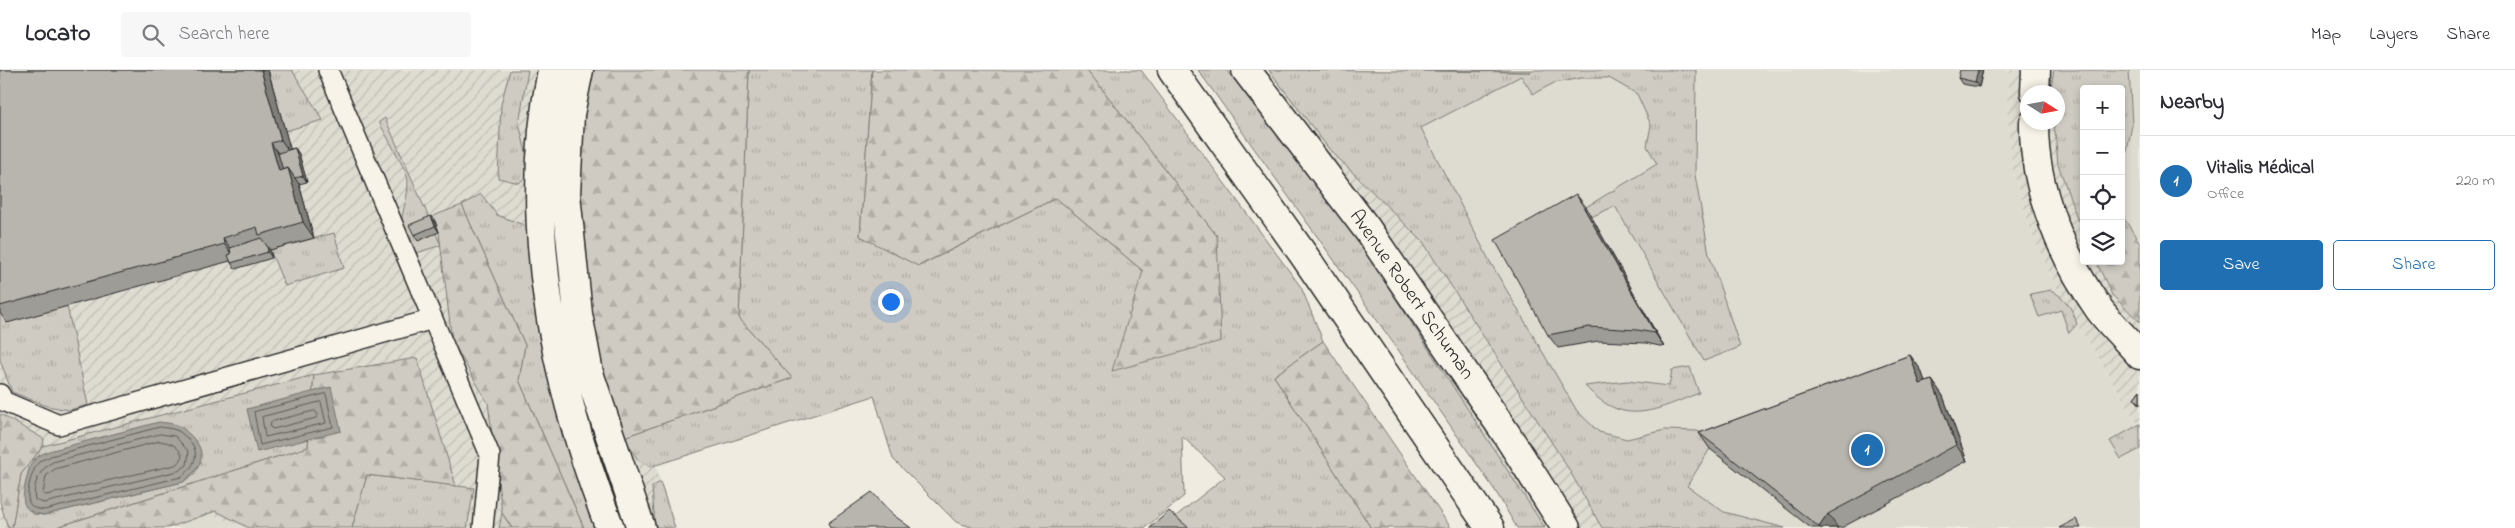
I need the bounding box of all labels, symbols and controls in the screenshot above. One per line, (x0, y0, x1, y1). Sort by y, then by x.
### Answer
search box (121, 12, 471, 57)
text: Locato (25, 17, 91, 52)
icon: search (139, 21, 167, 49)
text: Search here (179, 21, 270, 48)
text: Map (2311, 22, 2341, 48)
text: Layers (2369, 22, 2419, 48)
text: Share (2447, 22, 2490, 48)
north arrow (2020, 85, 2065, 130)
map controls (2080, 85, 2125, 265)
button: + (2080, 85, 2125, 130)
text: Nearby (2160, 88, 2224, 118)
button: − (2080, 130, 2125, 175)
text: Vitalis Médical (2207, 155, 2314, 182)
text: 1 (2173, 169, 2179, 193)
text: 220 m (2456, 169, 2495, 193)
button: locate (2080, 175, 2125, 220)
text: Office (2207, 182, 2244, 206)
street label: Avenue Robert Schuman (1341, 204, 1481, 386)
button: layers (2080, 220, 2125, 265)
button: Save (2160, 240, 2323, 290)
button: Share (2333, 240, 2495, 290)
your location (878, 289, 904, 315)
pin: 1 (1851, 431, 1883, 469)

